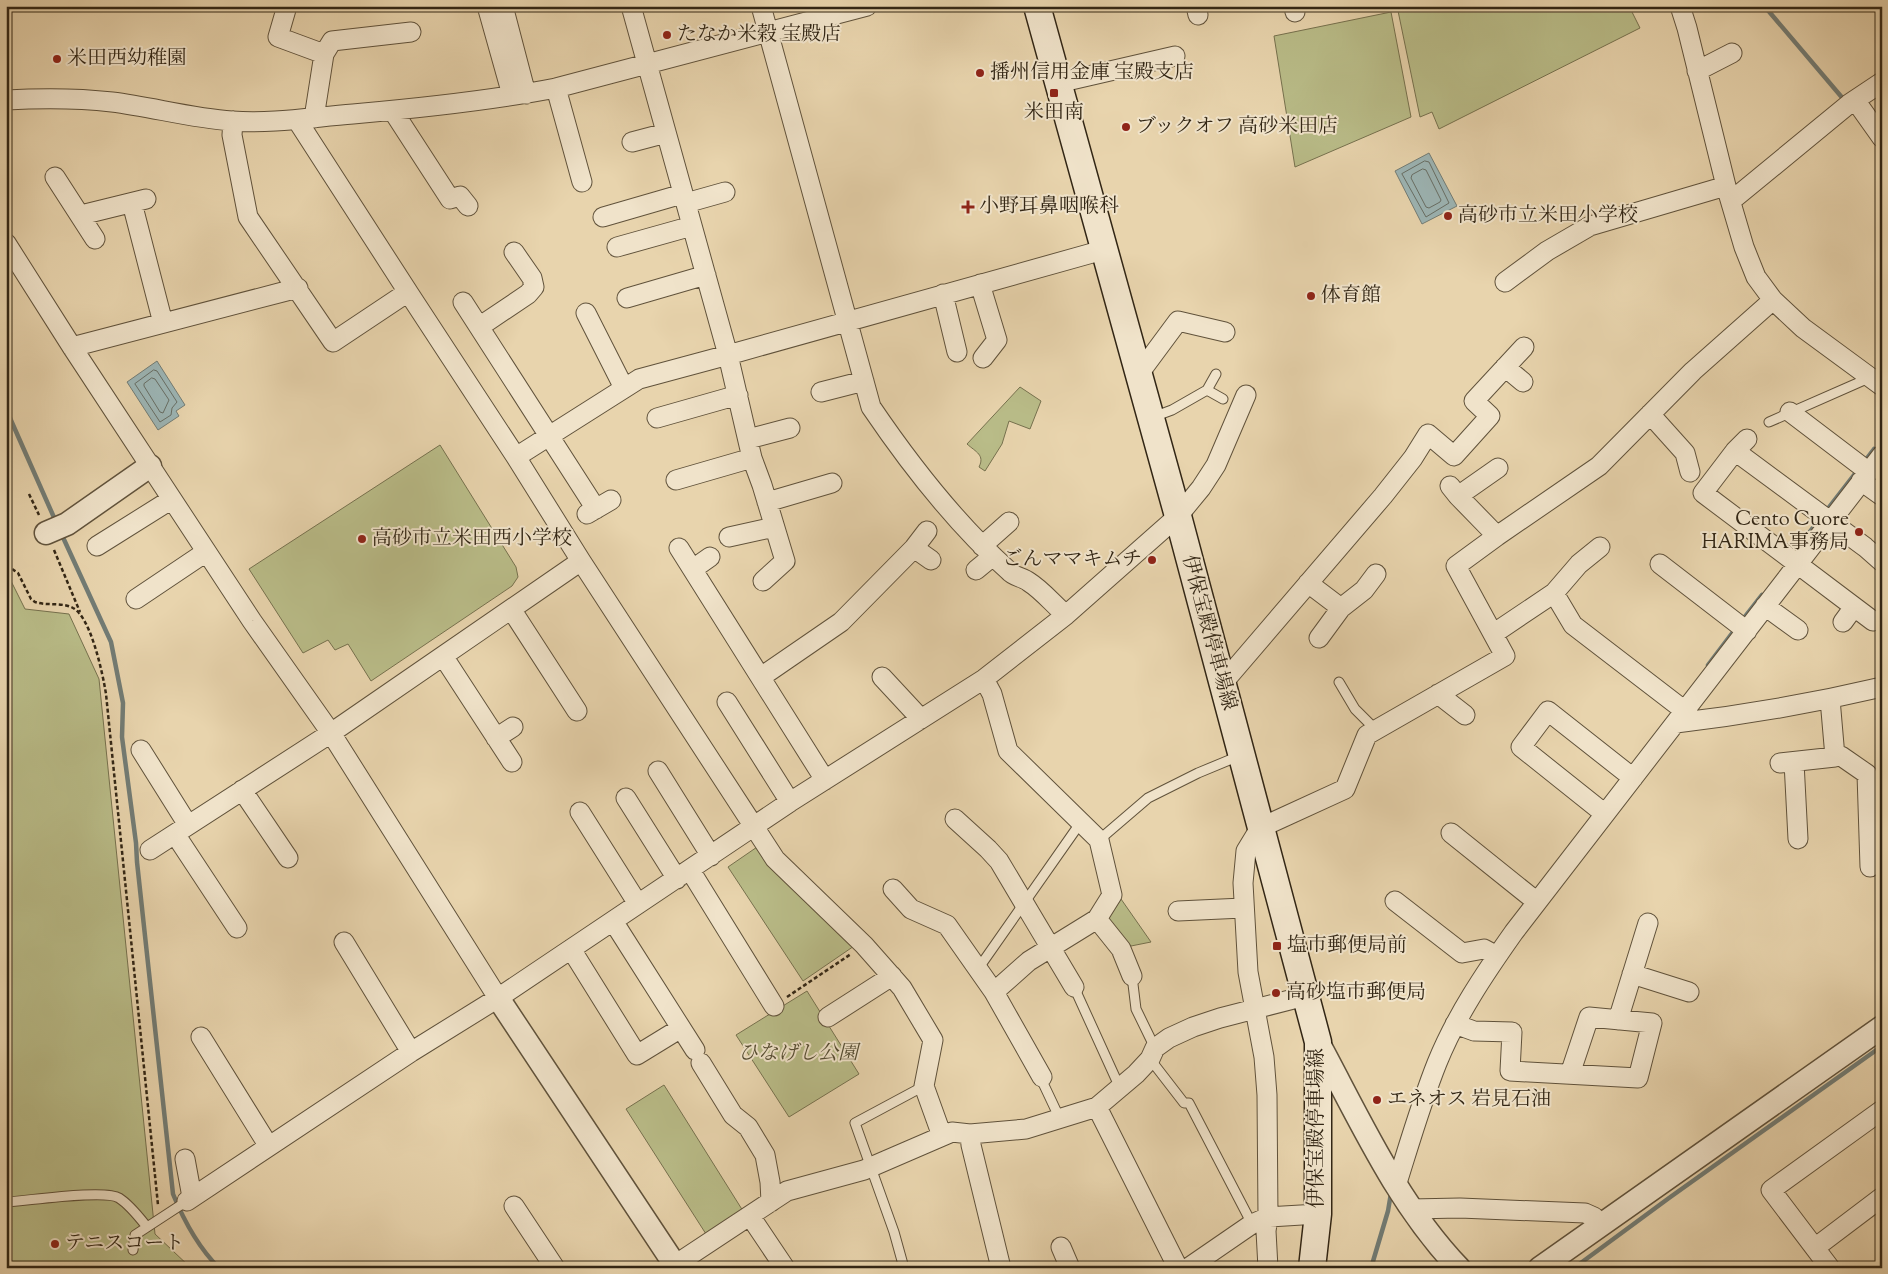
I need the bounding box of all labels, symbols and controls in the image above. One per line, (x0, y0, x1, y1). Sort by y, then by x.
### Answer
place label: たなか米穀 宝殿店 (677, 21, 841, 50)
marker: たなか米穀 宝殿店 (661, 29, 673, 41)
place label: 米田西幼稚園 (67, 45, 187, 74)
marker: 米田西幼稚園 (51, 53, 63, 65)
place label: 播州信用金庫 宝殿支店 (990, 59, 1194, 88)
marker: 播州信用金庫 宝殿支店 (974, 67, 986, 79)
marker: 米田南 (1048, 87, 1060, 99)
place label: 米田南 (1024, 99, 1084, 128)
place label: ブックオフ 高砂米田店 (1136, 113, 1338, 142)
marker: ブックオフ 高砂米田店 (1120, 121, 1132, 133)
place label: 小野耳鼻咽喉科 (979, 193, 1119, 222)
marker: 小野耳鼻咽喉科 (961, 200, 975, 214)
place label: 高砂市立米田小学校 (1458, 202, 1638, 231)
marker: 高砂市立米田小学校 (1442, 210, 1454, 222)
place label: 体育館 (1321, 282, 1381, 311)
marker: 体育館 (1305, 290, 1317, 302)
place label: Cento Cuore HARIMA事務局 (1701, 506, 1849, 558)
place label: 高砂市立米田西小学校 (372, 525, 572, 554)
marker: Cento Cuore HARIMA事務局 (1853, 526, 1865, 538)
marker: 高砂市立米田西小学校 (356, 533, 368, 545)
place label: ごんママキムチ (1003, 546, 1142, 575)
street label: 伊保宝殿停車場線 (1173, 552, 1243, 714)
marker: ごんママキムチ (1146, 554, 1158, 566)
place label: 塩市郵便局前 (1287, 932, 1407, 961)
marker: 塩市郵便局前 (1271, 940, 1283, 952)
place label: 高砂塩市郵便局 (1286, 979, 1426, 1008)
marker: 高砂塩市郵便局 (1270, 987, 1282, 999)
park label: ひなげし公園 (738, 1040, 861, 1069)
street label: 伊保宝殿停車場線 (1303, 1048, 1332, 1208)
place label: エネオス 岩見石油 (1387, 1086, 1551, 1115)
marker: エネオス 岩見石油 (1371, 1094, 1383, 1106)
place label: テニスコート (65, 1230, 184, 1259)
marker: テニスコート (49, 1238, 61, 1250)

